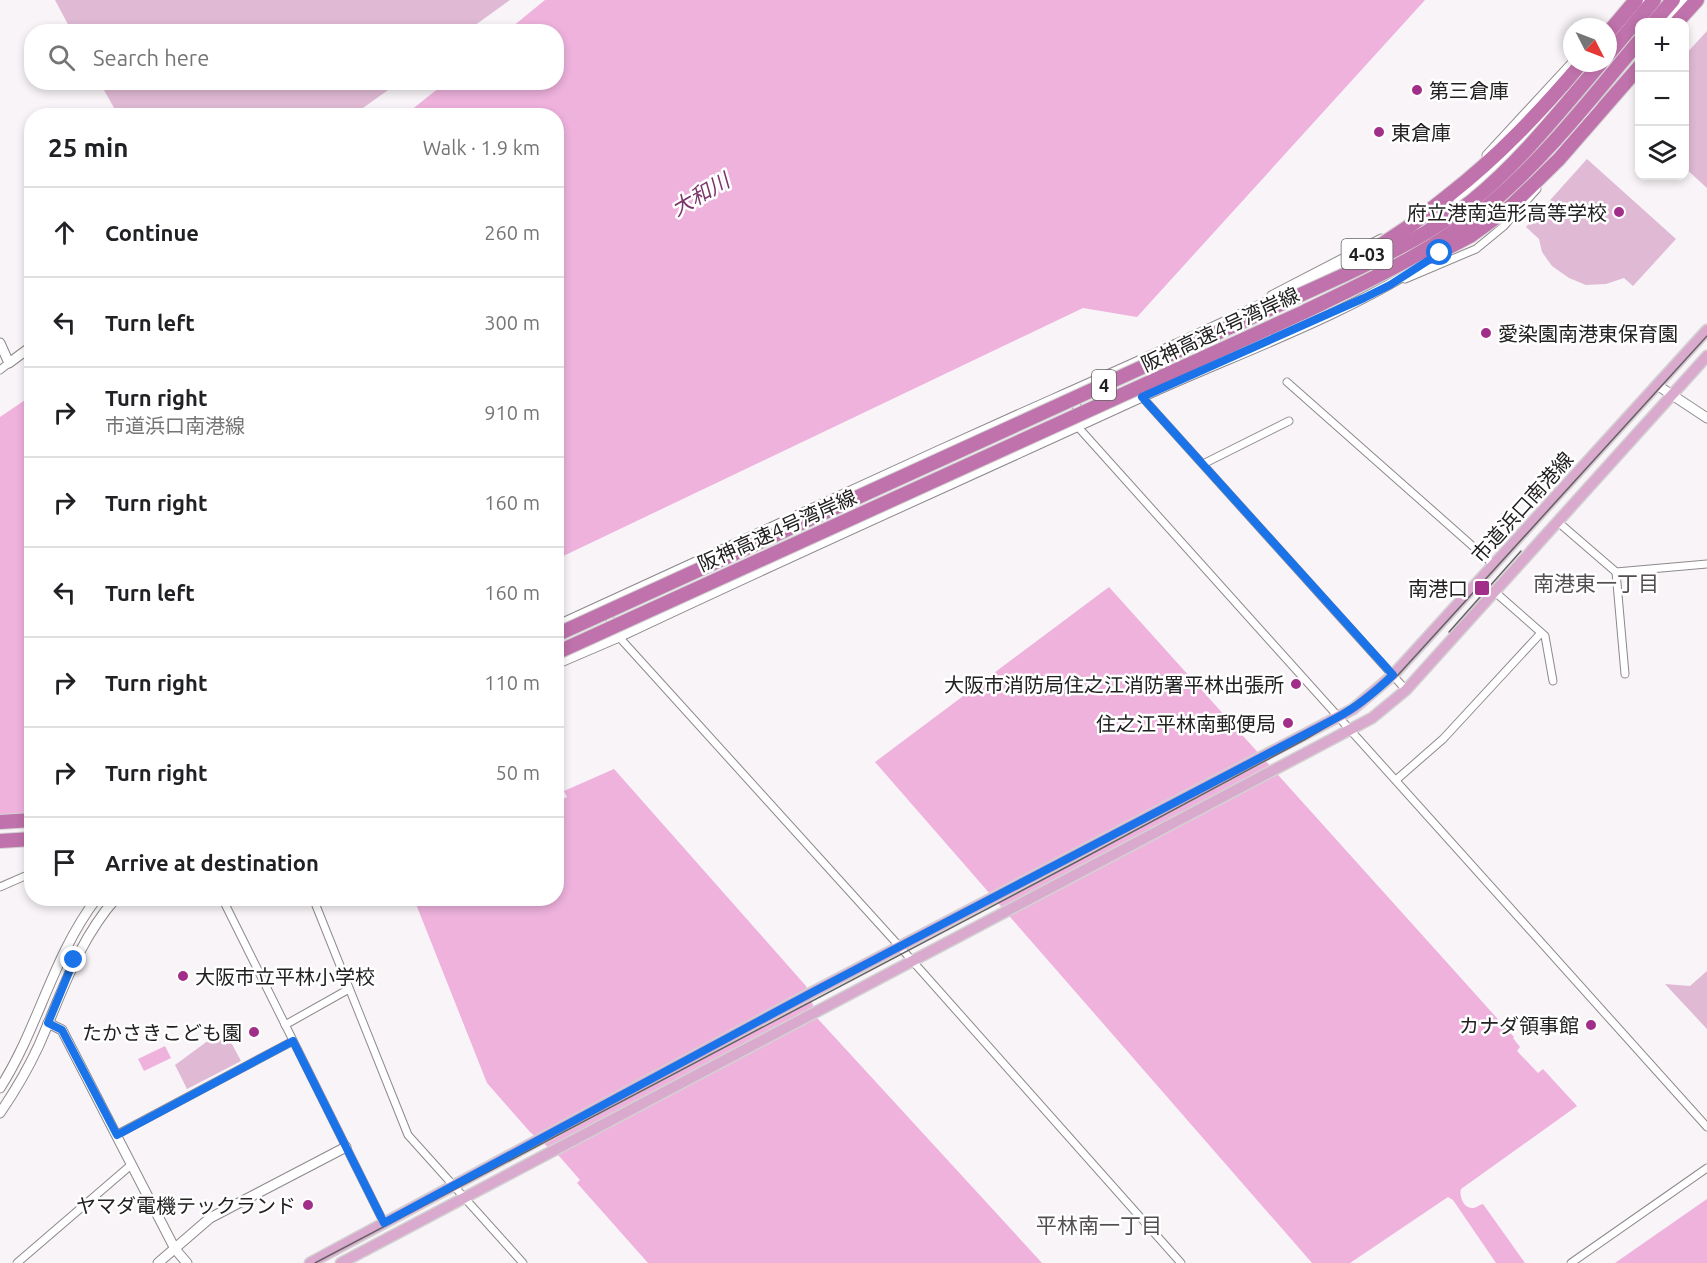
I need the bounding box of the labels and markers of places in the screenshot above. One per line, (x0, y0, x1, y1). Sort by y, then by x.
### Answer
place label: 第三倉庫 (1429, 79, 1509, 102)
marker: 第三倉庫 (1410, 83, 1424, 97)
place label: 東倉庫 (1391, 121, 1451, 144)
marker: 東倉庫 (1372, 125, 1386, 139)
place label: 府立港南造形高等学校 (1407, 201, 1607, 224)
marker: 府立港南造形高等学校 (1612, 205, 1626, 219)
place label: 愛染園南港東保育園 (1498, 322, 1678, 345)
marker: 愛染園南港東保育園 (1479, 326, 1493, 340)
place label: 南港口 (1408, 577, 1468, 600)
marker: 南港口 (1473, 579, 1491, 597)
place label: 大阪市消防局住之江消防署平林出張所 (944, 673, 1284, 696)
marker: 大阪市消防局住之江消防署平林出張所 (1289, 677, 1303, 691)
place label: 住之江平林南郵便局 (1096, 712, 1276, 735)
marker: 住之江平林南郵便局 (1281, 716, 1295, 730)
place label: 大阪市立平林小学校 (195, 965, 375, 988)
marker: 大阪市立平林小学校 (176, 969, 190, 983)
place label: カナダ領事館 (1459, 1014, 1579, 1037)
marker: カナダ領事館 (1584, 1018, 1598, 1032)
place label: たかさきこども園 (82, 1021, 242, 1044)
marker: たかさきこども園 (247, 1025, 261, 1039)
place label: ヤマダ電機テックランド (76, 1194, 296, 1217)
marker: ヤマダ電機テックランド (301, 1198, 315, 1212)

